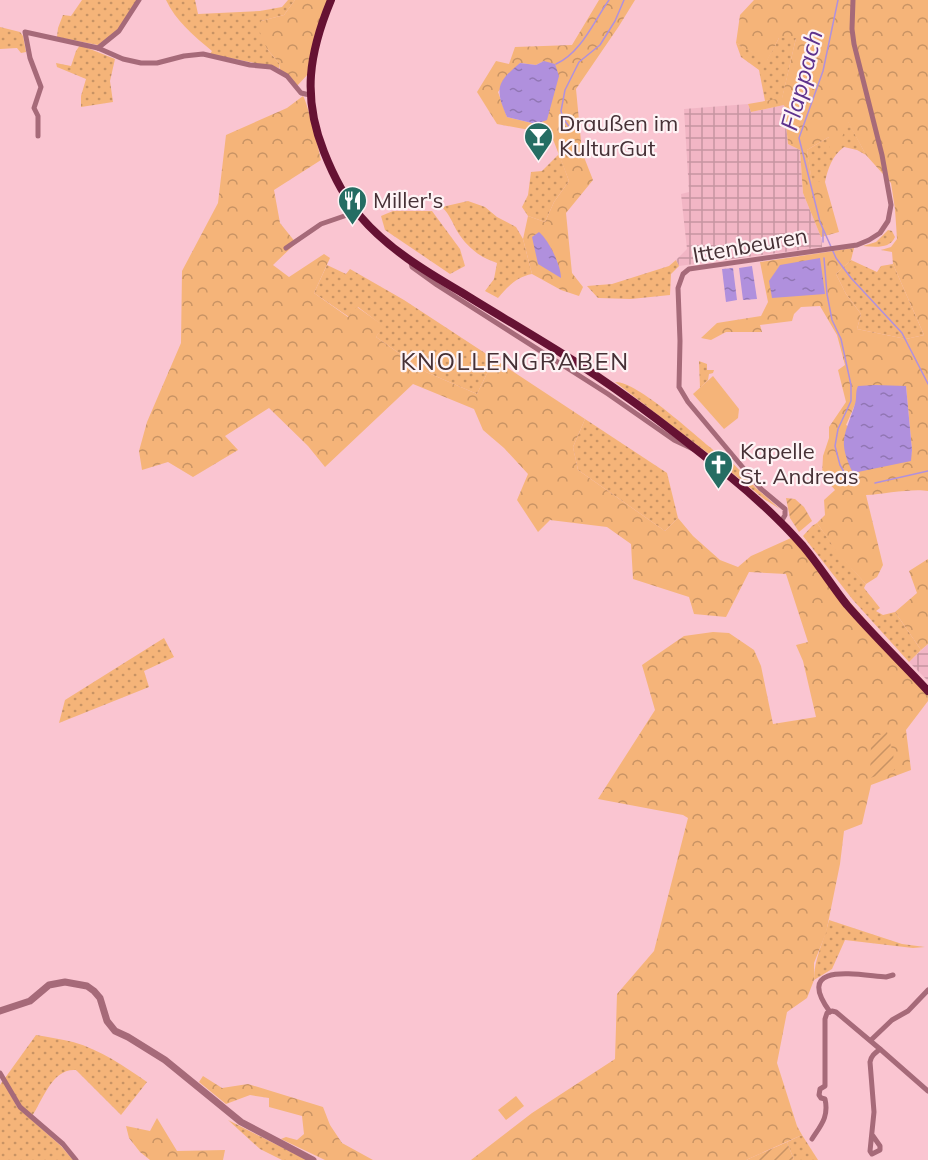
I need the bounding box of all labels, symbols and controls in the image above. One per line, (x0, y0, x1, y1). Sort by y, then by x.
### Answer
water label: Flappach (773, 26, 829, 134)
place label: Draußen im KulturGut (559, 109, 678, 162)
bar icon: Draußen im KulturGut (522, 120, 554, 162)
restaurant icon: Miller's (336, 184, 368, 226)
place label: Miller's (373, 186, 443, 214)
street label: Ittenbeuren (690, 221, 810, 269)
district label: KNOLLENGRABEN (400, 346, 630, 376)
place label: Kapelle St. Andreas (740, 437, 859, 490)
church icon: Kapelle St. Andreas (703, 448, 735, 490)

